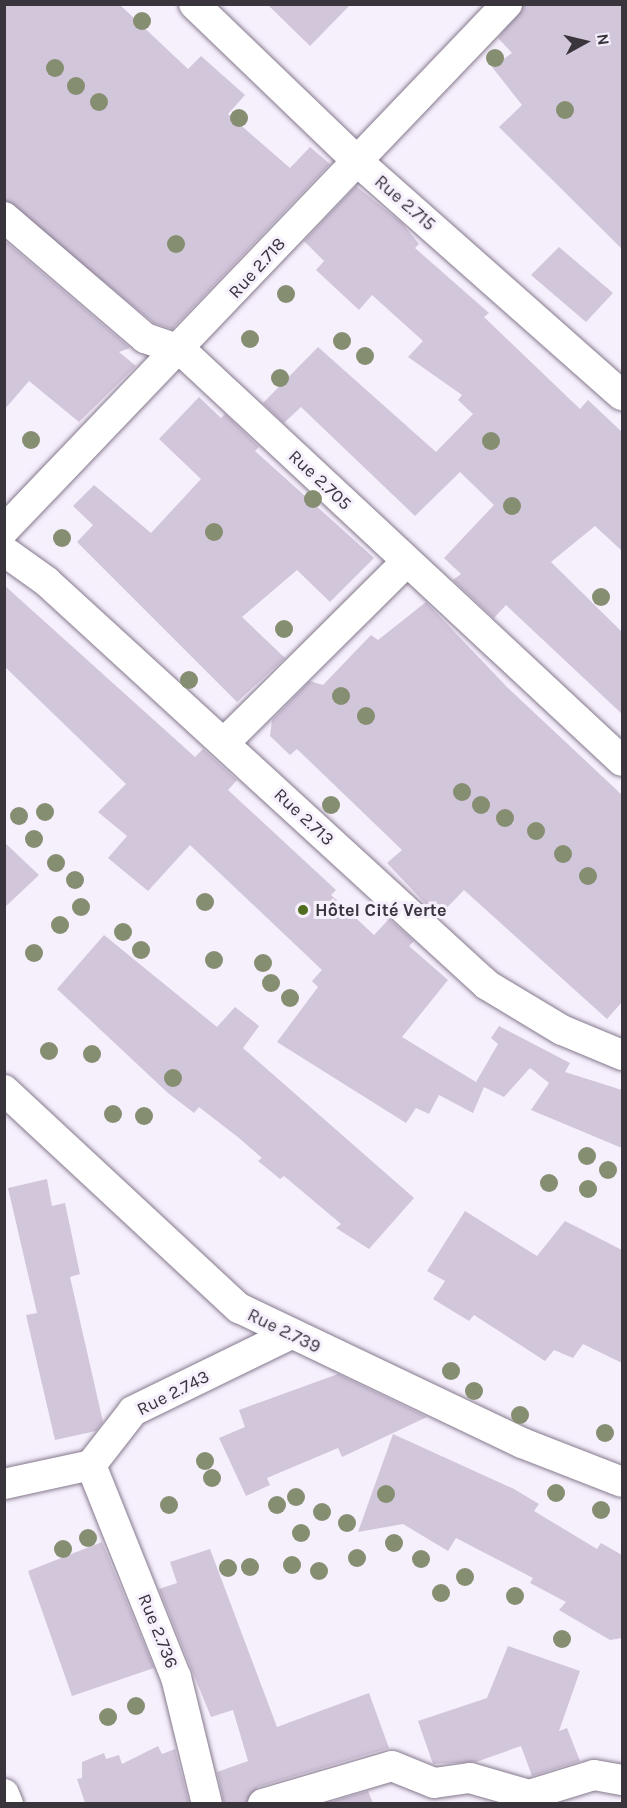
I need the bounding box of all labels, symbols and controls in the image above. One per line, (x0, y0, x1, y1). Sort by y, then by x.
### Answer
north arrow (555, 12, 615, 72)
text: N (593, 32, 614, 46)
street label: Rue 2.715 (370, 171, 440, 235)
street label: Rue 2.718 (224, 233, 290, 303)
street label: Rue 2.705 (284, 445, 356, 515)
street label: Rue 2.713 (270, 784, 338, 850)
place label: Hôtel Cité Verte (315, 899, 446, 921)
marker: Hôtel Cité Verte (296, 903, 310, 917)
street label: Rue 2.739 (244, 1304, 324, 1358)
street label: Rue 2.743 (133, 1366, 213, 1420)
street label: Rue 2.736 (133, 1591, 183, 1671)

